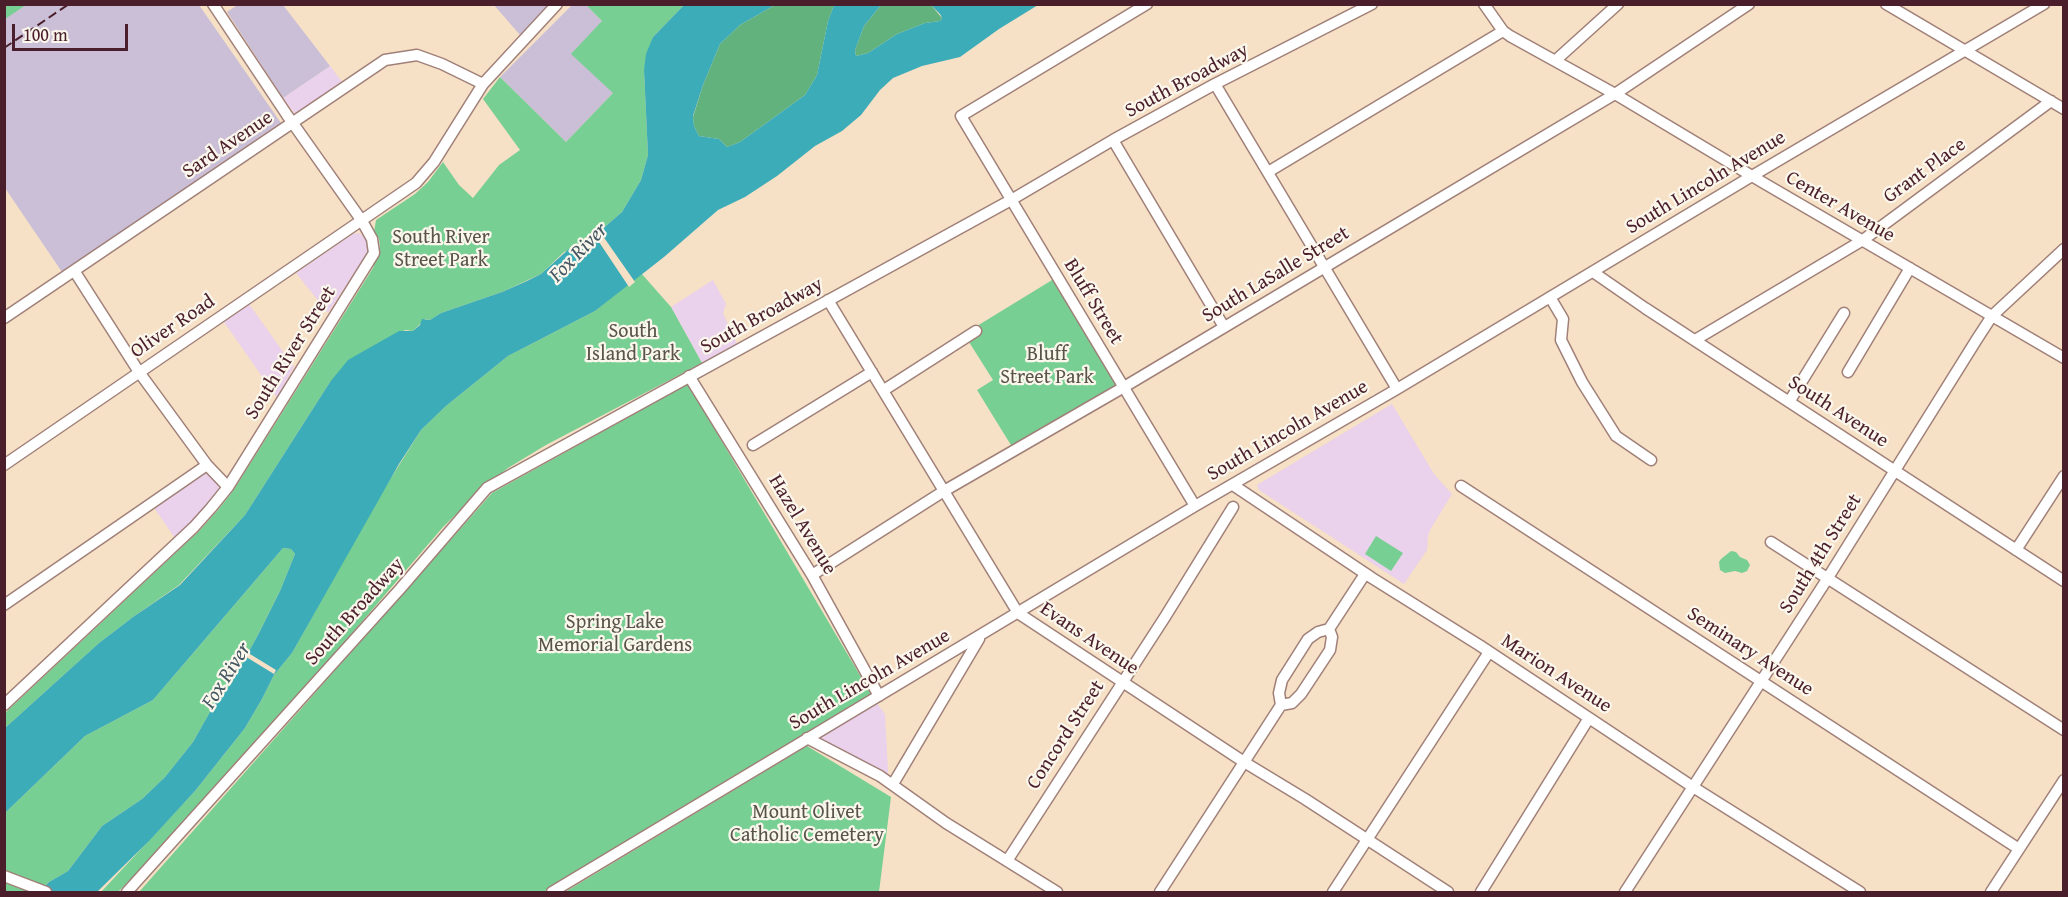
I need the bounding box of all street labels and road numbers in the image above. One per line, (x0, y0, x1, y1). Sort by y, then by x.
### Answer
street label: South Broadway (1121, 38, 1253, 124)
street label: Sard Avenue (178, 106, 278, 184)
street label: South Lincoln Avenue (1622, 126, 1790, 240)
street label: Grant Place (1879, 133, 1971, 209)
street label: Center Avenue (1781, 166, 1899, 248)
street label: South LaSalle Street (1198, 222, 1354, 328)
street label: Bluff Street (1058, 255, 1128, 349)
street label: South Broadway (697, 272, 827, 360)
street label: South River Street (240, 282, 342, 424)
street label: Oliver Road (126, 290, 220, 364)
street label: South Avenue (1783, 371, 1893, 453)
street label: South Lincoln Avenue (1203, 375, 1373, 487)
street label: Hazel Avenue (763, 471, 841, 579)
street label: South 4th Street (1775, 490, 1867, 618)
street label: South Broadway (300, 553, 410, 671)
street label: Evans Avenue (1035, 597, 1143, 681)
street label: Seminary Avenue (1682, 602, 1818, 702)
street label: South Lincoln Avenue (785, 624, 955, 736)
street label: Marion Avenue (1496, 629, 1616, 719)
street label: Concord Street (1022, 676, 1110, 794)

